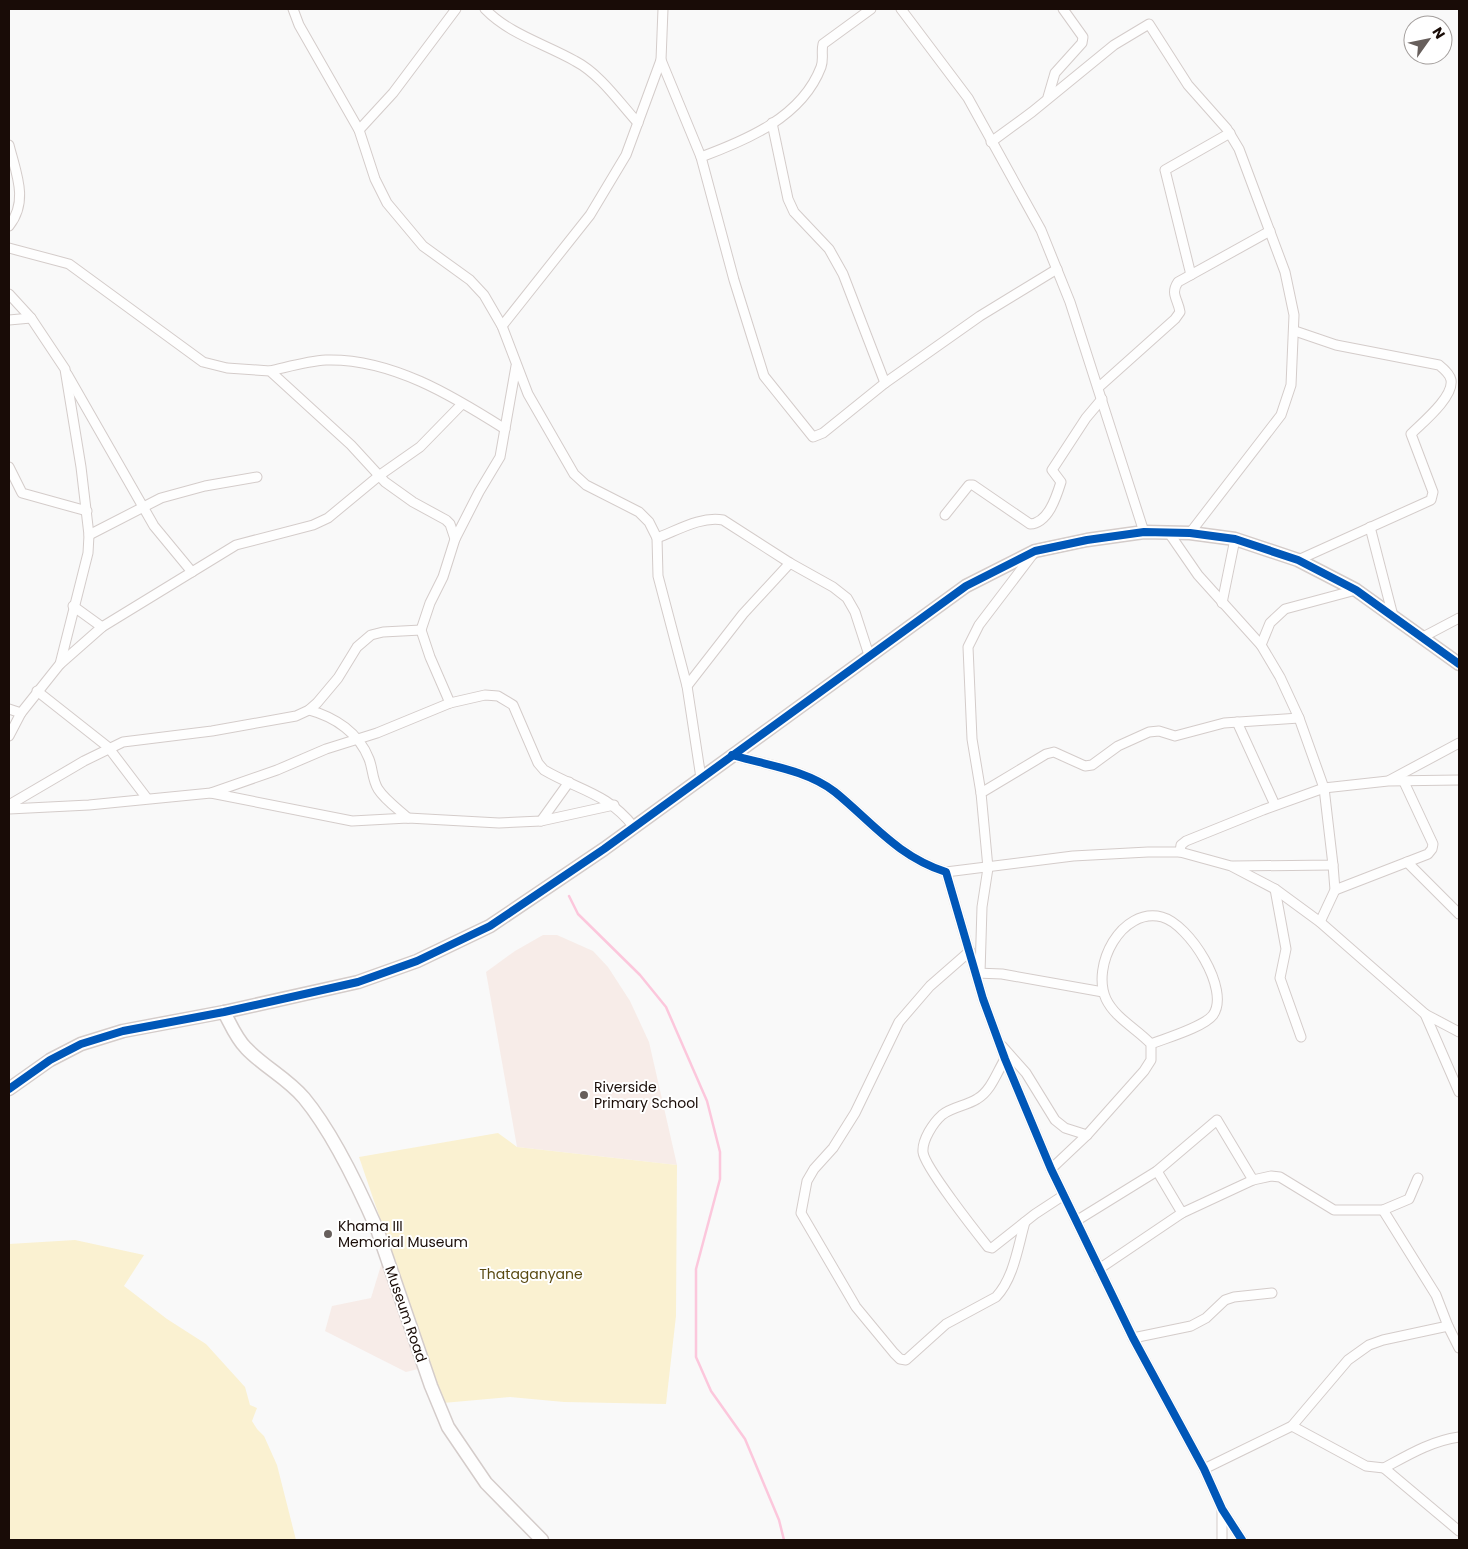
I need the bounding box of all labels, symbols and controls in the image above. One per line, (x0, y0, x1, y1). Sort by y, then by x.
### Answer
north arrow (1403, 15, 1453, 65)
text: N (1428, 23, 1450, 43)
place label: Riverside Primary School (594, 1077, 699, 1113)
marker: Riverside Primary School (578, 1089, 590, 1101)
place label: Khama III Memorial Museum (338, 1216, 468, 1252)
marker: Khama III Memorial Museum (322, 1228, 334, 1240)
street label: Museum Road (380, 1263, 432, 1365)
park label: Thataganyane (479, 1264, 583, 1284)

